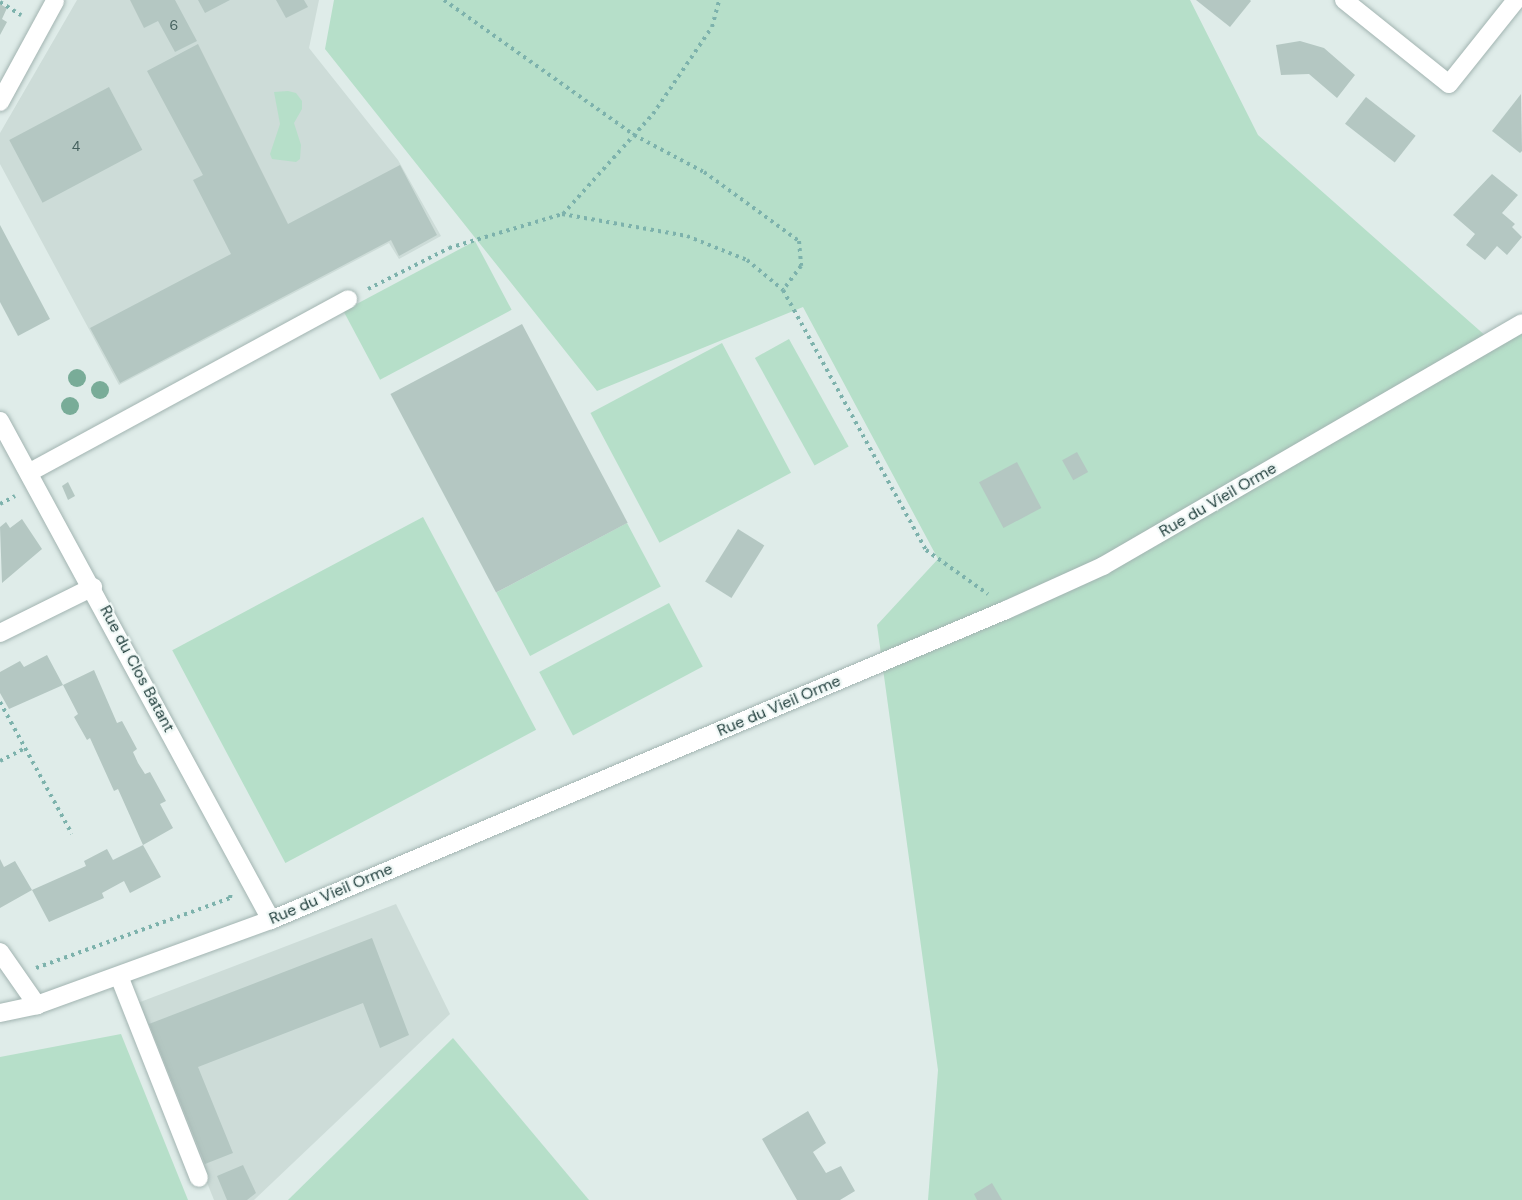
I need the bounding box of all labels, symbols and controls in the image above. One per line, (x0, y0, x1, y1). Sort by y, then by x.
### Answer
house number: 6 (170, 17, 178, 33)
house number: 4 (72, 138, 80, 154)
street label: Rue du Vieil Orme (1156, 459, 1280, 541)
street label: Rue du Clos Batant (95, 602, 179, 736)
street label: Rue du Vieil Orme (714, 671, 844, 741)
street label: Rue du Vieil Orme (266, 859, 396, 929)

